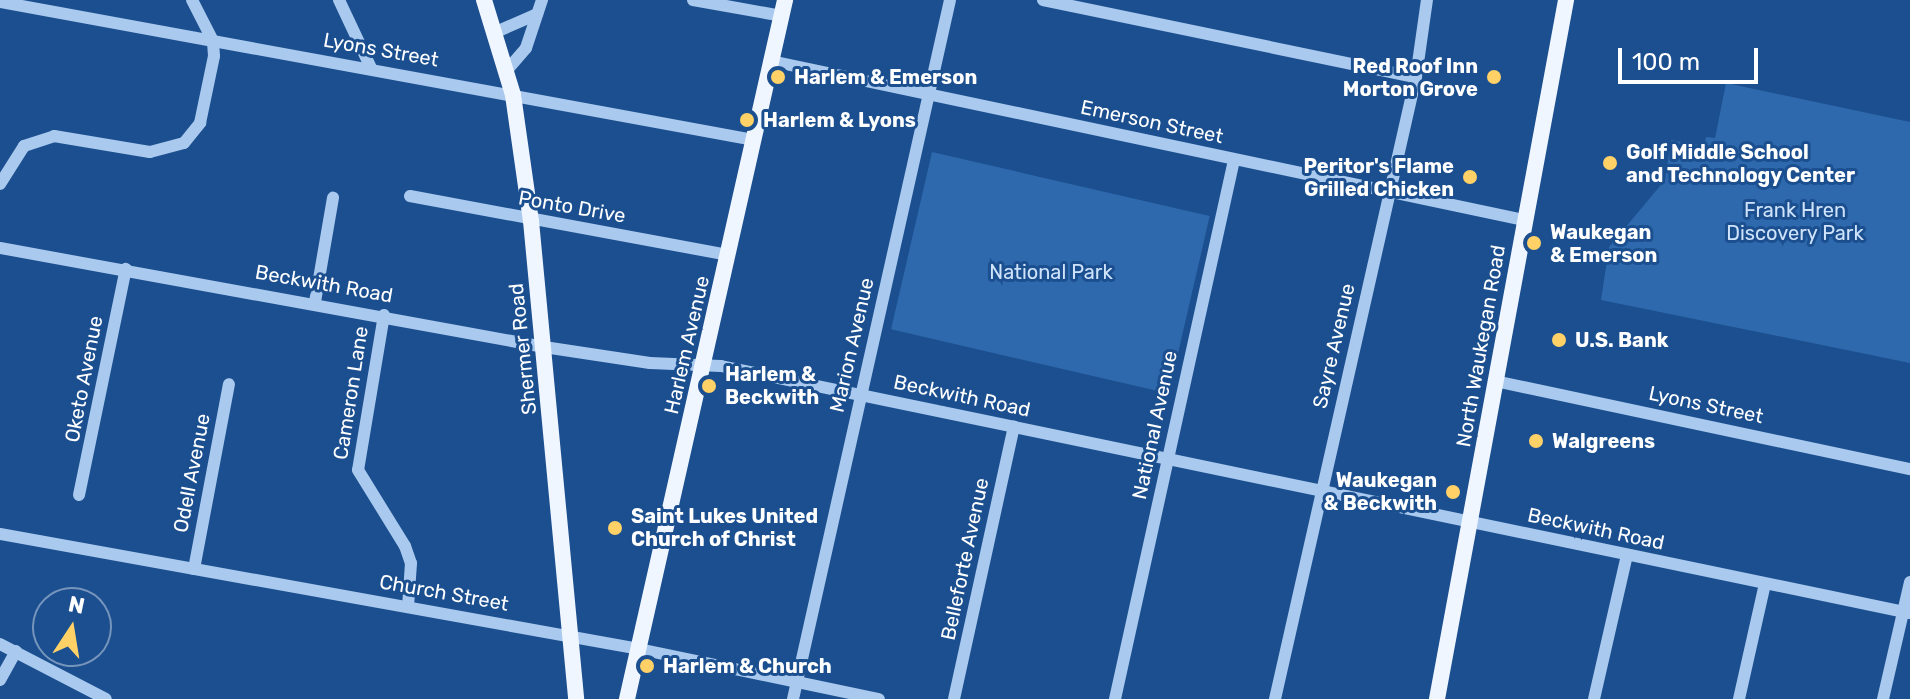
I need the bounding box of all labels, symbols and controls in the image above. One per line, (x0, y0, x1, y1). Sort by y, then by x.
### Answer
street label: Lyons Street (322, 28, 440, 72)
scale bar (1622, 32, 1762, 82)
text: 100 m (1632, 48, 1700, 76)
place label: Red Roof Inn Morton Grove (1343, 54, 1478, 101)
place label: Harlem & Emerson (794, 65, 977, 89)
marker: Harlem & Emerson (769, 68, 787, 86)
marker: Red Roof Inn Morton Grove (1485, 68, 1503, 86)
street label: Emerson Street (1078, 95, 1226, 149)
place label: Harlem & Lyons (763, 108, 916, 132)
marker: Harlem & Lyons (738, 111, 756, 129)
place label: Golf Middle School and Technology Center (1626, 140, 1856, 187)
place label: Peritor's Flame Grilled Chicken (1303, 154, 1454, 201)
marker: Golf Middle School and Technology Center (1601, 154, 1619, 172)
marker: Peritor's Flame Grilled Chicken (1461, 168, 1479, 186)
street label: Ponto Drive (516, 186, 628, 228)
park label: Frank Hren Discovery Park (1726, 198, 1864, 245)
place label: Waukegan & Emerson (1550, 220, 1657, 267)
marker: Waukegan & Emerson (1525, 234, 1543, 252)
street label: North Waukegan Road (1451, 243, 1511, 449)
street label: Beckwith Road (253, 260, 395, 308)
park label: National Park (989, 260, 1113, 284)
street label: Harlem Avenue (659, 273, 715, 417)
street label: Marion Avenue (825, 275, 879, 415)
street label: Sayre Avenue (1308, 281, 1360, 411)
street label: Shermer Road (504, 282, 542, 416)
street label: Oketo Avenue (60, 314, 108, 444)
street label: Cameron Lane (329, 325, 373, 461)
place label: U.S. Bank (1575, 328, 1668, 352)
marker: U.S. Bank (1550, 331, 1568, 349)
street label: National Avenue (1127, 348, 1183, 502)
place label: Harlem & Beckwith (725, 362, 819, 409)
street label: Beckwith Road (891, 370, 1033, 422)
marker: Harlem & Beckwith (700, 377, 718, 395)
street label: Lyons Street (1647, 381, 1765, 429)
street label: Odell Avenue (169, 411, 215, 535)
place label: Walgreens (1552, 429, 1655, 453)
marker: Walgreens (1527, 432, 1545, 450)
place label: Waukegan & Beckwith (1324, 468, 1437, 515)
street label: Belleforte Avenue (936, 475, 994, 643)
marker: Waukegan & Beckwith (1444, 483, 1462, 501)
street label: Beckwith Road (1525, 503, 1667, 555)
place label: Saint Lukes United Church of Christ (631, 504, 818, 551)
marker: Saint Lukes United Church of Christ (606, 519, 624, 537)
street label: Church Street (377, 570, 511, 616)
north arrow (32, 587, 112, 667)
text: N (66, 590, 87, 620)
place label: Harlem & Church (663, 654, 832, 678)
marker: Harlem & Church (638, 657, 656, 675)

